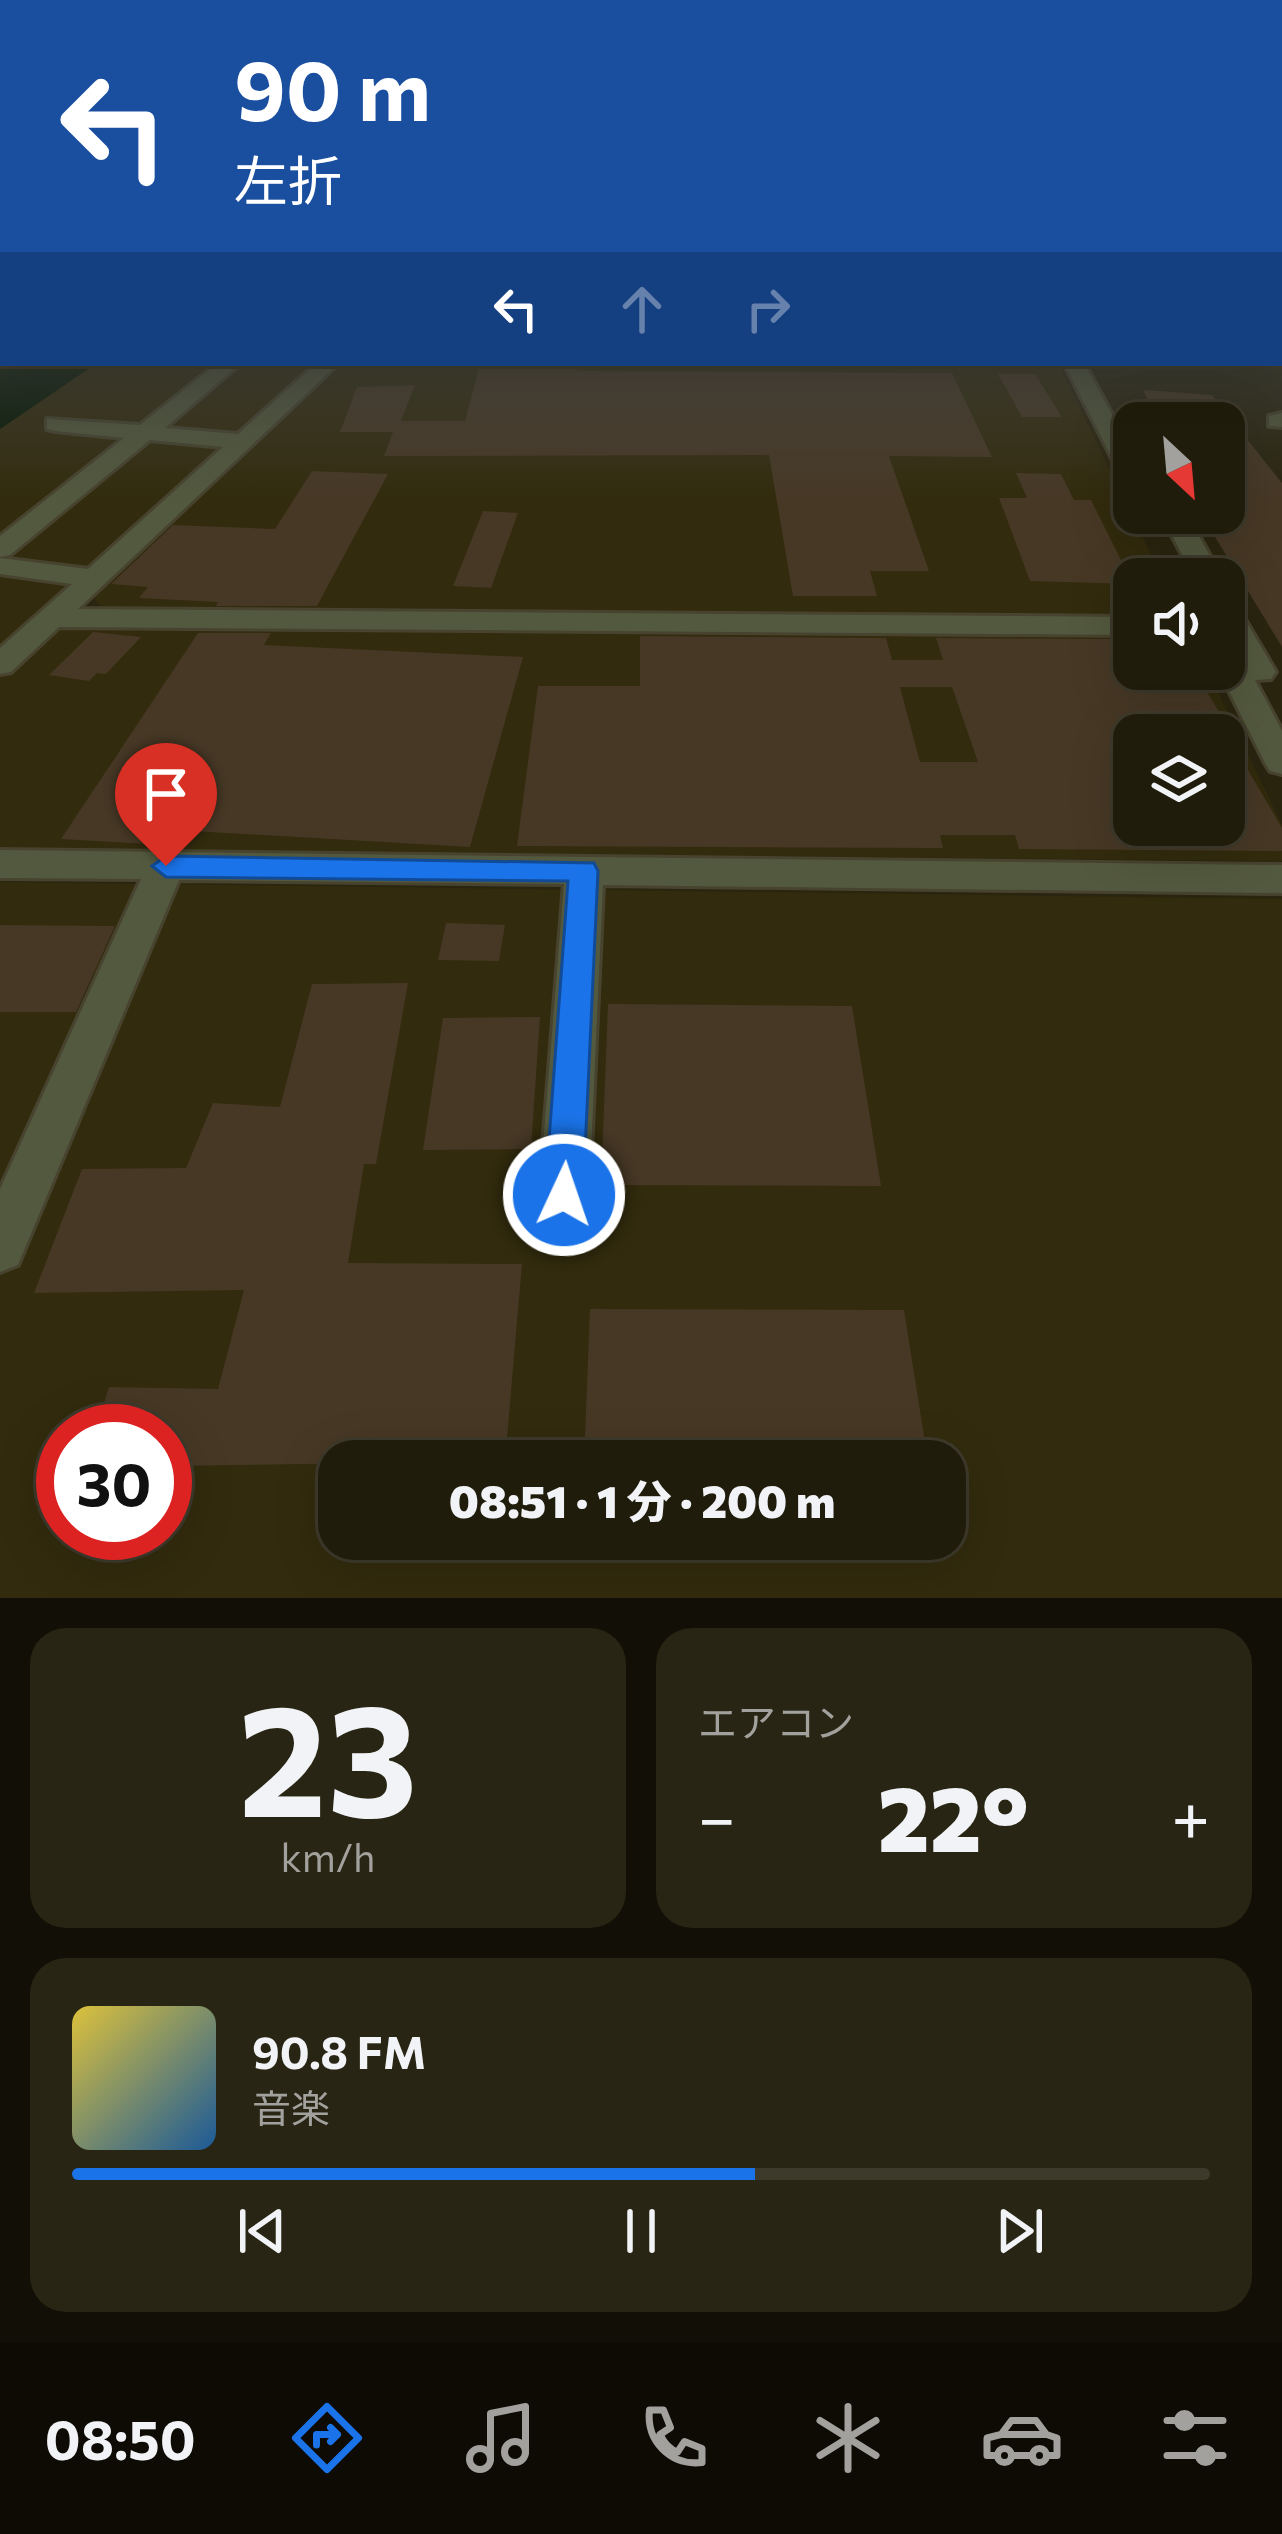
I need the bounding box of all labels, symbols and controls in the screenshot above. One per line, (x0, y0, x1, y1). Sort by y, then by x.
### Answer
text: 90 m (234, 36, 431, 138)
icon: left (36, 48, 192, 204)
text: 左折 (234, 146, 342, 212)
icon: left (483, 276, 549, 342)
icon: ahead (609, 276, 675, 342)
icon: right (735, 276, 801, 342)
north arrow (1113, 402, 1245, 534)
map controls (1113, 402, 1245, 846)
button: sound (1113, 558, 1245, 690)
button: layers (1113, 714, 1245, 846)
pin (115, 743, 217, 866)
icon: arrive (133, 761, 199, 827)
position arrow (501, 1132, 627, 1258)
speed limit sign: 30 (36, 1404, 192, 1560)
text: 08:51 · 1 分 · 200 m (449, 1472, 835, 1527)
text: 23 (238, 1658, 418, 1849)
text: エアコン (698, 1697, 854, 1745)
text: 22° (878, 1760, 1029, 1871)
text: − (698, 1775, 736, 1856)
text: + (1171, 1775, 1210, 1856)
text: km/h (281, 1832, 375, 1880)
text: 90.8 FM (252, 2023, 426, 2078)
text: 音楽 (252, 2083, 330, 2131)
icon: previous (229, 2198, 295, 2264)
icon: pause (608, 2198, 674, 2264)
icon: next (987, 2198, 1053, 2264)
icon: directions (285, 2396, 369, 2480)
icon: music (459, 2396, 543, 2480)
icon: phone (632, 2396, 716, 2480)
icon: climate (806, 2396, 890, 2480)
icon: car (980, 2396, 1064, 2480)
icon: filters (1153, 2396, 1237, 2480)
text: 08:50 (45, 2405, 196, 2471)

